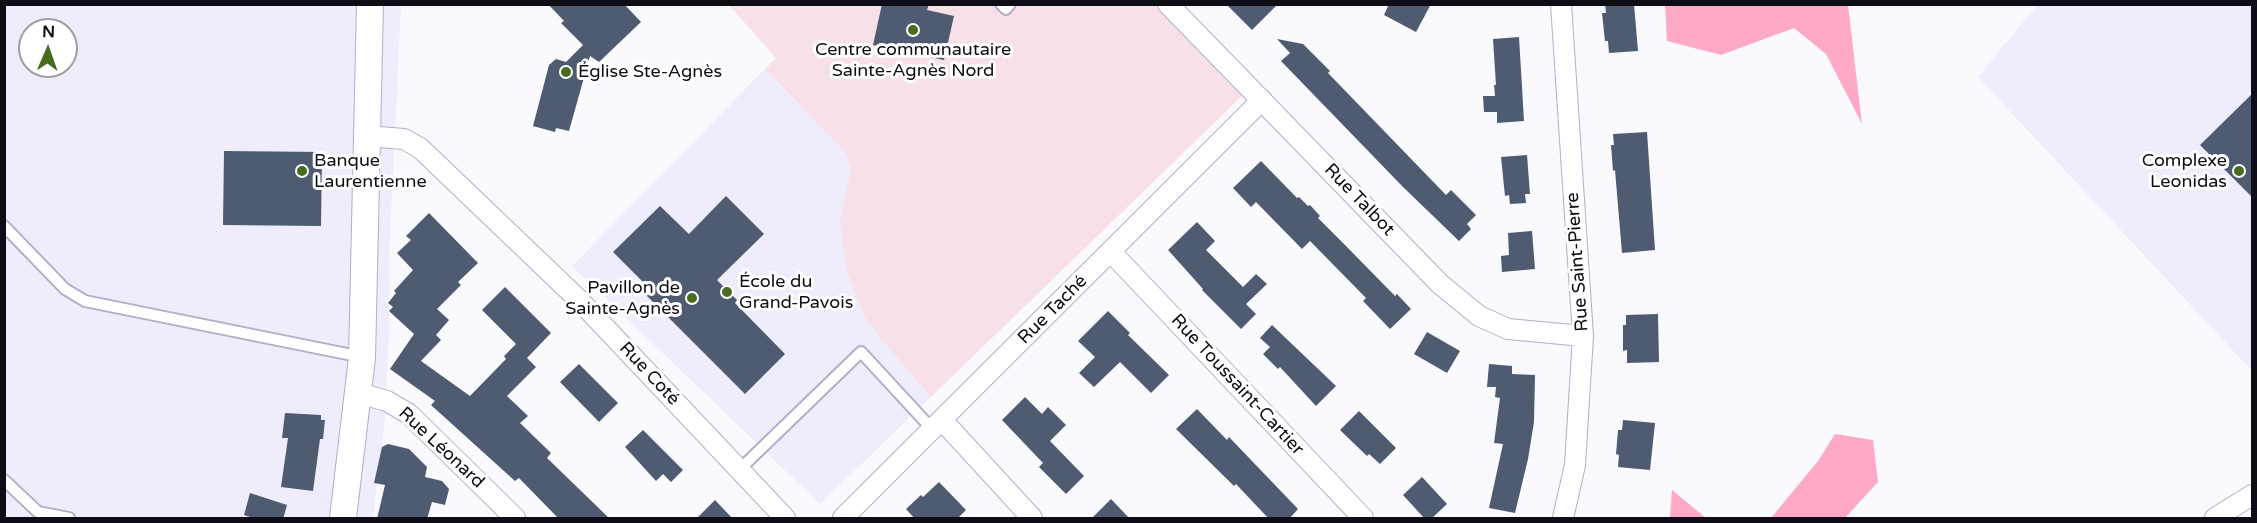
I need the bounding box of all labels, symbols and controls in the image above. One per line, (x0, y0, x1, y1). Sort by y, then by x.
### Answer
north arrow (18, 18, 78, 78)
text: N (42, 22, 55, 42)
marker: Centre communautaire Sainte-Agnès Nord (906, 23, 920, 37)
place label: Centre communautaire Sainte-Agnès Nord (815, 39, 1011, 82)
place label: Église Ste-Agnès (578, 61, 722, 83)
marker: Église Ste-Agnès (559, 65, 573, 79)
place label: Banque Laurentienne (314, 150, 427, 192)
place label: Complexe Leonidas (2142, 150, 2227, 192)
street label: Rue Talbot (1319, 159, 1399, 241)
marker: Banque Laurentienne (295, 164, 309, 178)
marker: Complexe Leonidas (2232, 164, 2246, 178)
street label: Rue Saint-Pierre (1562, 192, 1594, 332)
place label: École du Grand-Pavois (739, 271, 853, 314)
street label: Rue Taché (1014, 271, 1092, 349)
place label: Pavillon de Sainte-Agnès (565, 277, 680, 320)
marker: École du Grand-Pavois (720, 285, 734, 299)
marker: Pavillon de Sainte-Agnès (685, 291, 699, 305)
street label: Rue Toussaint-Cartier (1166, 310, 1308, 460)
street label: Rue Coté (614, 338, 684, 410)
street label: Rue Léonard (394, 403, 488, 493)

